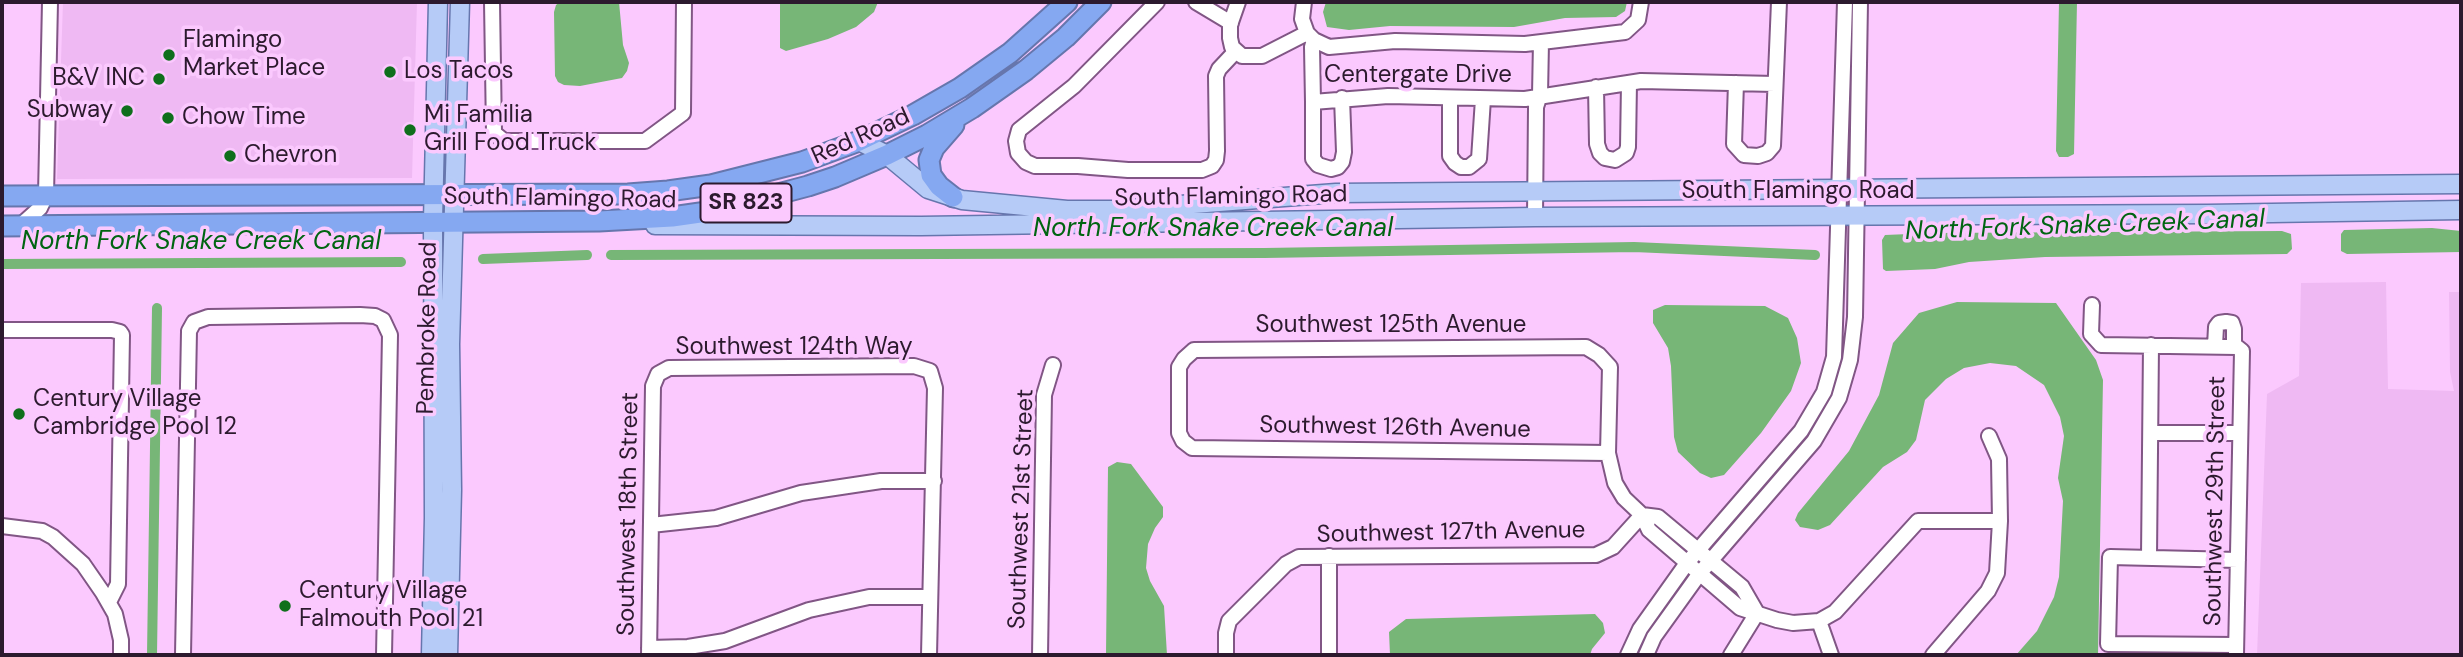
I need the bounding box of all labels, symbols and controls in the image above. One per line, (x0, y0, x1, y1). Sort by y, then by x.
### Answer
place label: Flamingo Market Place (183, 27, 325, 83)
marker: Flamingo Market Place (161, 47, 177, 63)
place label: Los Tacos (404, 58, 514, 86)
street label: Centergate Drive (1324, 62, 1512, 90)
marker: Los Tacos (382, 64, 398, 80)
place label: B&V INC (52, 65, 145, 93)
marker: B&V INC (151, 71, 167, 87)
place label: Subway (27, 97, 113, 125)
place label: Mi Familia Grill Food Truck (424, 102, 597, 158)
marker: Subway (119, 103, 135, 119)
street label: Red Road (807, 103, 915, 171)
place label: Chow Time (182, 104, 306, 132)
marker: Chow Time (160, 110, 176, 126)
marker: Mi Familia Grill Food Truck (402, 122, 418, 138)
place label: Chevron (244, 142, 337, 170)
marker: Chevron (222, 148, 238, 164)
street label: South Flamingo Road (1681, 178, 1915, 206)
street label: South Flamingo Road (1114, 181, 1348, 213)
street label: South Flamingo Road (443, 183, 677, 215)
road number: SR 823 (700, 184, 792, 222)
water label: North Fork Snake Creek Canal (1905, 204, 2265, 248)
water label: North Fork Snake Creek Canal (1033, 213, 1393, 245)
water label: North Fork Snake Creek Canal (21, 226, 381, 258)
street label: Pembroke Road (412, 241, 444, 415)
street label: Southwest 125th Avenue (1255, 312, 1527, 340)
street label: Southwest 124th Way (675, 334, 913, 362)
street label: Southwest 29th Street (2199, 376, 2233, 626)
place label: Century Village Cambridge Pool 12 (33, 386, 237, 442)
street label: Southwest 21st Street (1003, 388, 1041, 630)
street label: Southwest 18th Street (612, 392, 646, 636)
marker: Century Village Cambridge Pool 12 (11, 406, 27, 422)
street label: Southwest 126th Avenue (1259, 411, 1531, 445)
street label: Southwest 127th Avenue (1316, 516, 1586, 550)
place label: Century Village Falmouth Pool 21 (299, 578, 483, 634)
marker: Century Village Falmouth Pool 21 (277, 598, 293, 614)

